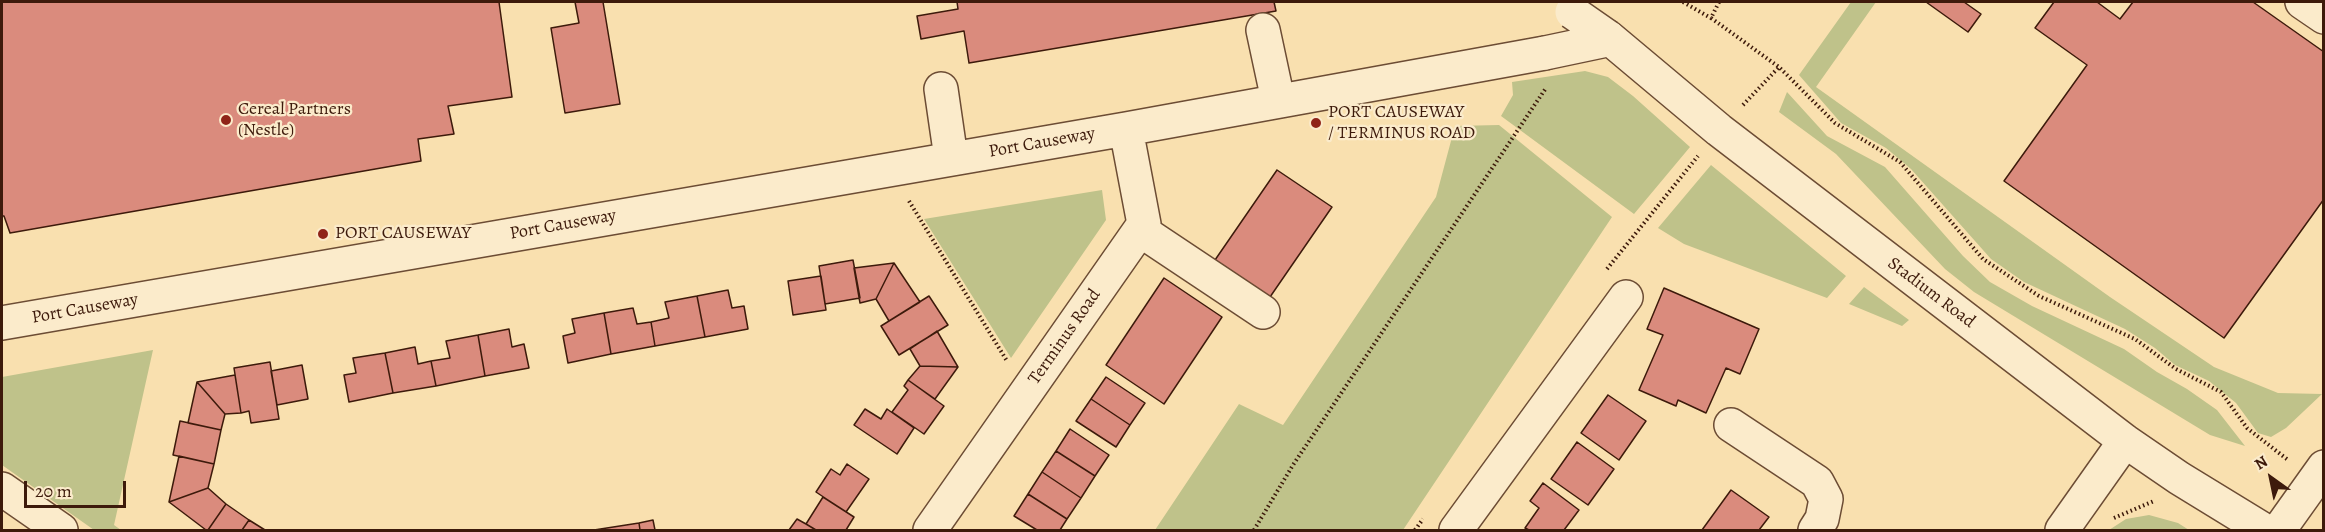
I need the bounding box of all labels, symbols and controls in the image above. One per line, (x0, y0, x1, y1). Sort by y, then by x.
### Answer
place label: Cereal Partners (Nestle) (238, 99, 351, 142)
place label: PORT CAUSEWAY / TERMINUS ROAD (1328, 102, 1475, 144)
marker: Cereal Partners (Nestle) (219, 113, 233, 127)
marker: PORT CAUSEWAY / TERMINUS ROAD (1309, 116, 1323, 130)
street label: Port Causeway (987, 123, 1097, 163)
street label: Port Causeway (508, 205, 618, 245)
place label: PORT CAUSEWAY (335, 223, 471, 245)
marker: PORT CAUSEWAY (316, 227, 330, 241)
street label: Stadium Road (1883, 253, 1979, 333)
street label: Terminus Road (1024, 285, 1106, 389)
street label: Port Causeway (30, 289, 140, 329)
north arrow (2241, 448, 2301, 508)
text: N (2250, 451, 2272, 475)
scale bar (27, 469, 129, 507)
text: 20 m (35, 479, 72, 503)

